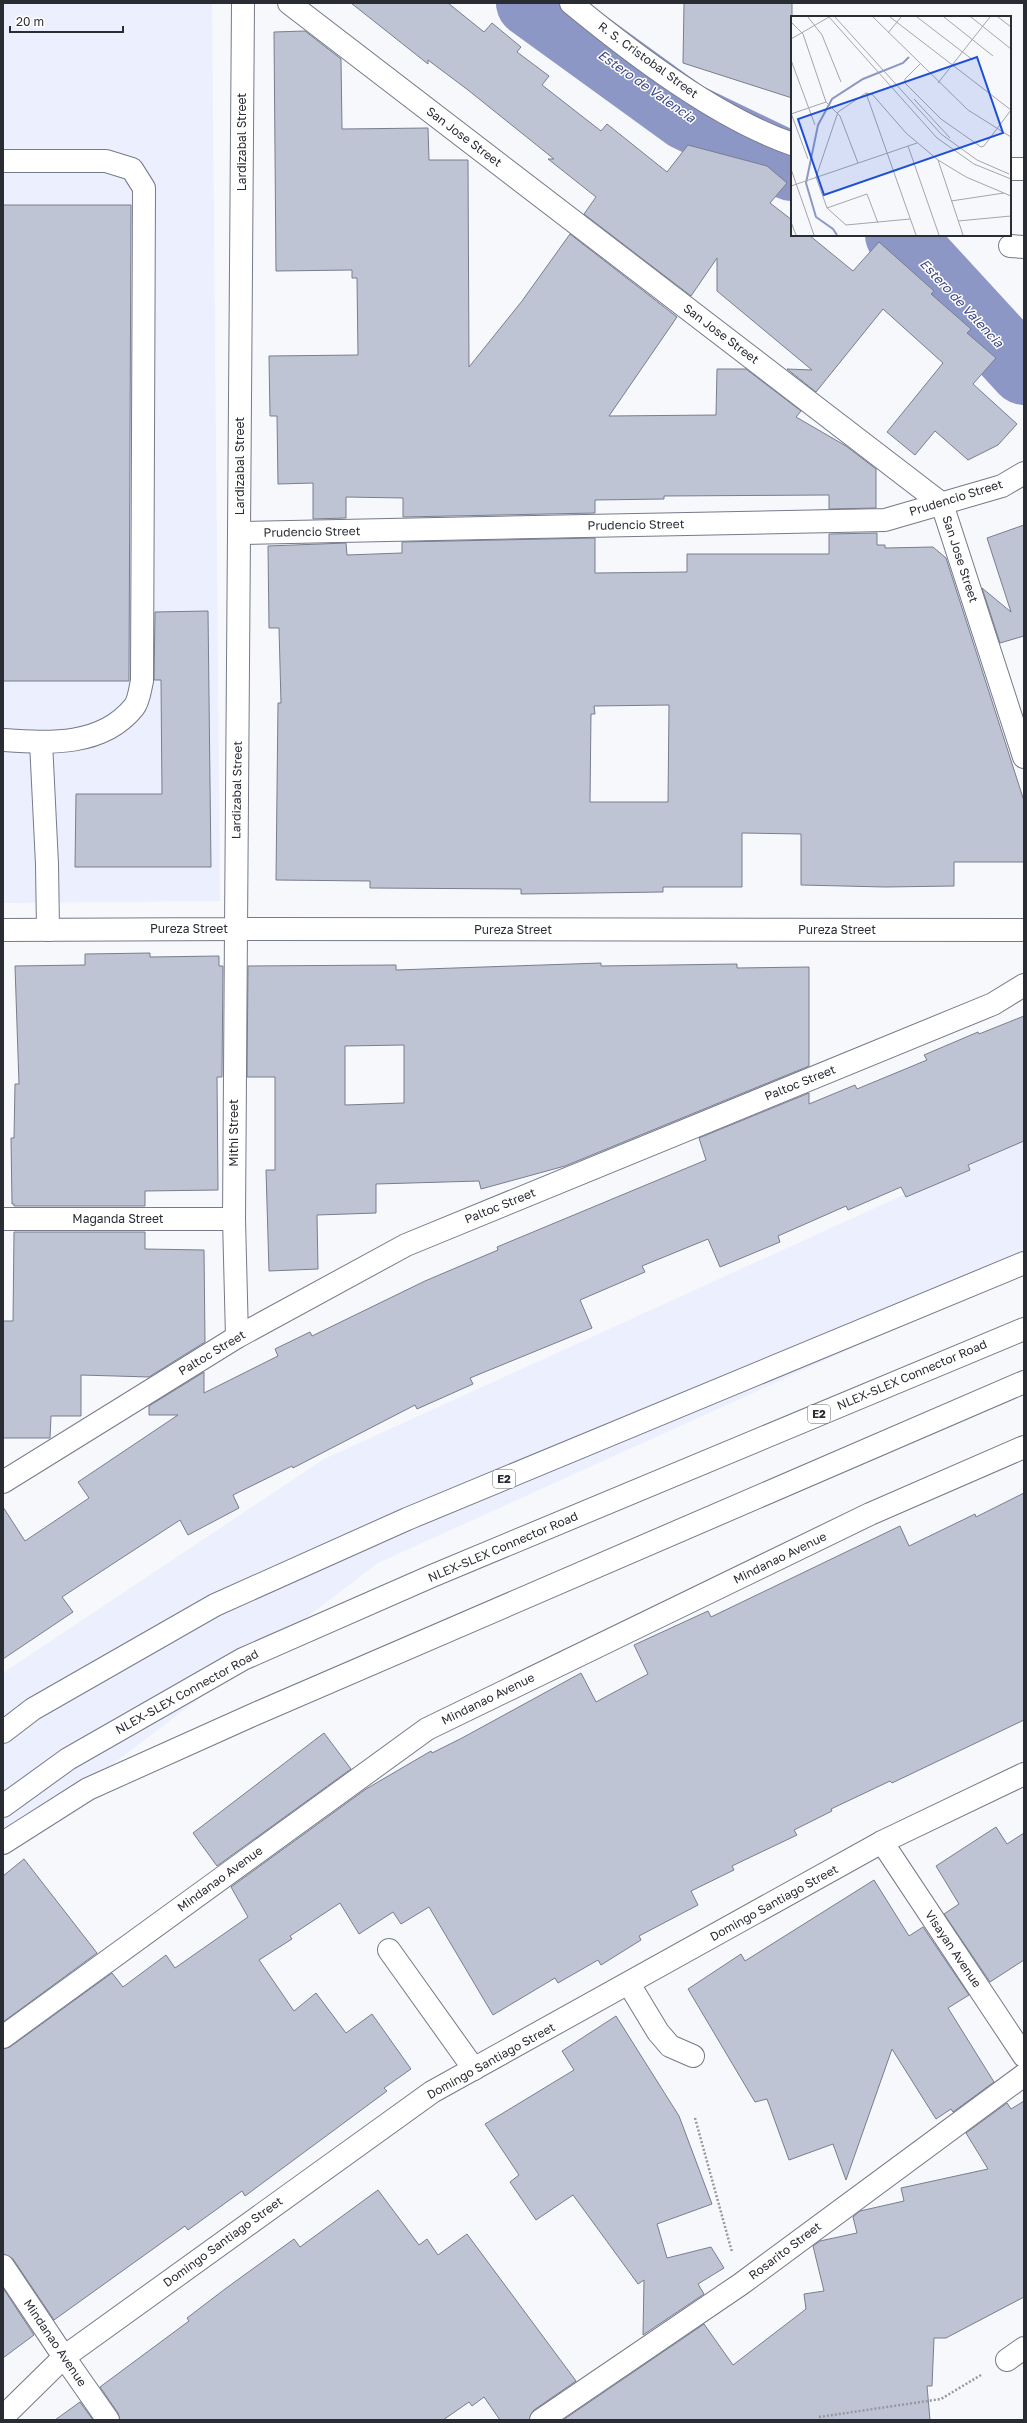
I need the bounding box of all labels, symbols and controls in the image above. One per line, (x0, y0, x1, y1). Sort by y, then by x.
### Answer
scale bar (10, 8, 123, 34)
text: 20 m (16, 14, 44, 29)
inset map (791, 16, 1011, 236)
street label: R. S. Cristobal Street (595, 18, 701, 101)
water label: Estero de Valencia (595, 46, 699, 126)
street label: Lardizabal Street (234, 93, 249, 191)
street label: San Jose Street (424, 103, 505, 170)
water label: Estero de Valencia (917, 255, 1008, 351)
street label: San Jose Street (681, 300, 762, 367)
street label: Lardizabal Street (232, 417, 247, 515)
street label: Prudencio Street (907, 476, 1005, 519)
street label: San Jose Street (939, 513, 982, 604)
street label: Prudencio Street (587, 516, 685, 533)
street label: Prudencio Street (263, 523, 361, 540)
street label: Lardizabal Street (228, 741, 245, 839)
street label: Pureza Street (150, 921, 228, 936)
street label: Pureza Street (474, 922, 552, 937)
street label: Pureza Street (798, 922, 876, 937)
street label: Paltoc Street (762, 1061, 838, 1104)
street label: Mithi Street (226, 1099, 241, 1167)
street label: Paltoc Street (462, 1184, 538, 1227)
street label: Maganda Street (72, 1211, 164, 1226)
street label: Paltoc Street (176, 1327, 248, 1378)
street label: NLEX-SLEX Connector Road (835, 1336, 989, 1413)
road number: E2 (808, 1405, 830, 1423)
road number: E2 (493, 1470, 515, 1488)
street label: NLEX-SLEX Connector Road (426, 1508, 580, 1585)
street label: Mindanao Avenue (731, 1528, 829, 1587)
street label: NLEX-SLEX Connector Road (113, 1646, 261, 1737)
street label: Mindanao Avenue (439, 1669, 537, 1728)
street label: Mindanao Avenue (174, 1843, 265, 1915)
street label: Domingo Santiago Street (707, 1861, 841, 1944)
street label: Visayan Avenue (922, 1907, 985, 1990)
street label: Domingo Santiago Street (424, 2019, 558, 2102)
street label: Domingo Santiago Street (160, 2193, 286, 2290)
street label: Rosarito Street (746, 2218, 824, 2283)
street label: Mindanao Avenue (21, 2296, 90, 2389)

